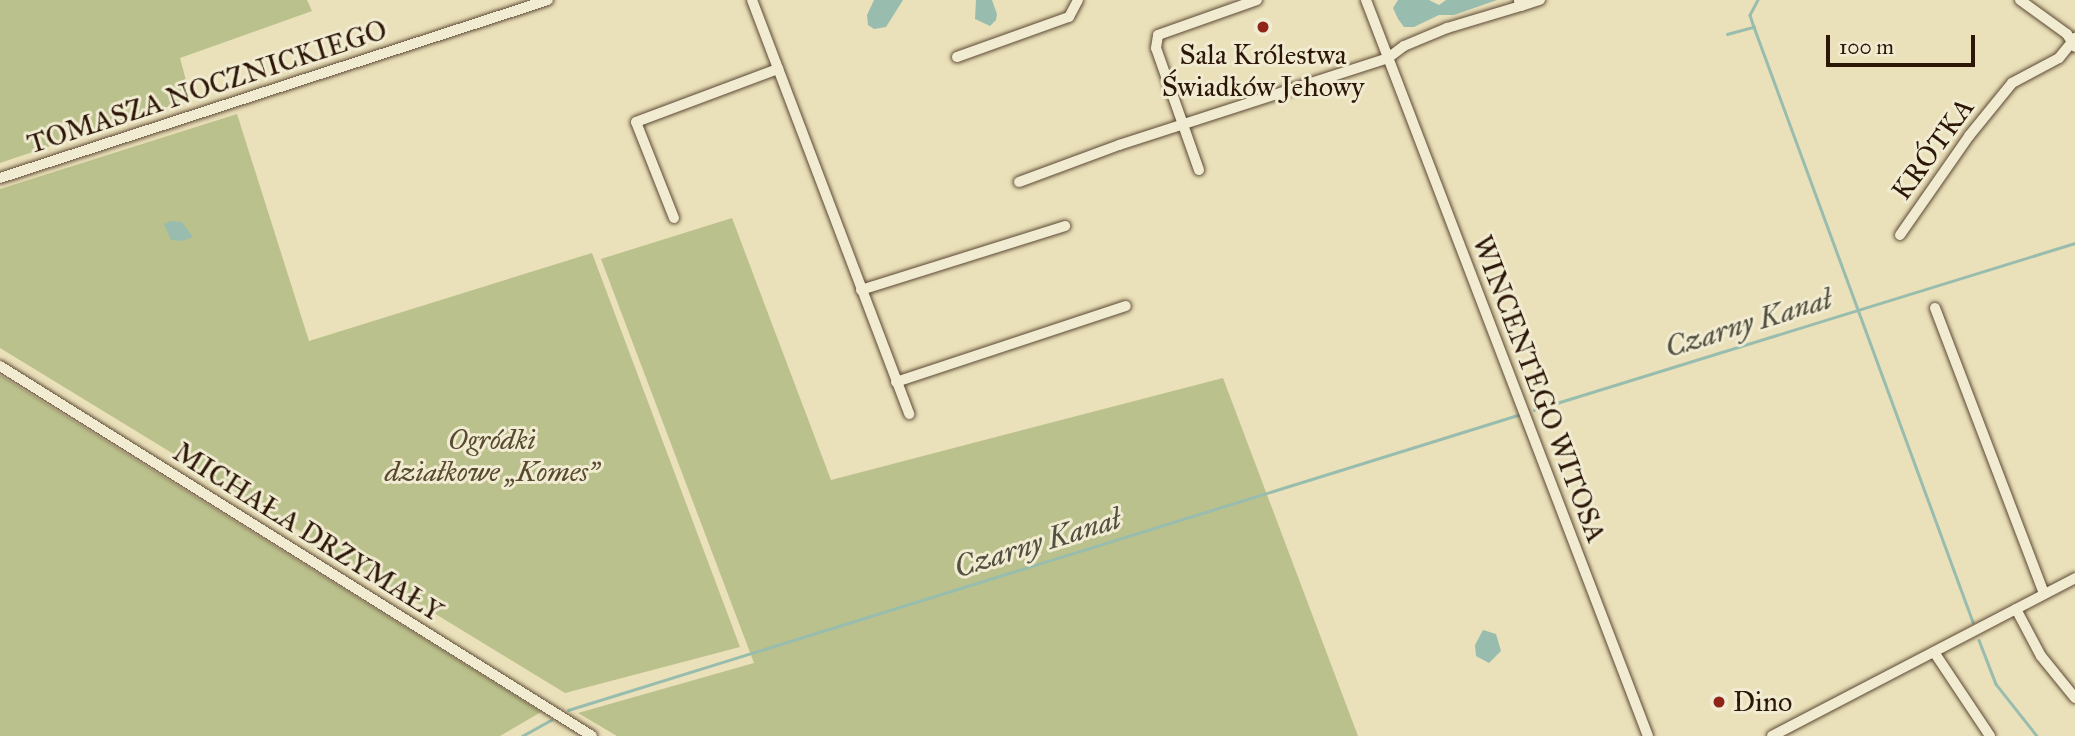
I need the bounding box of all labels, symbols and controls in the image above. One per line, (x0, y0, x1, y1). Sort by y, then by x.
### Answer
street label: TOMASZA NOCZNICKIEGO (23, 13, 391, 161)
marker: Sala Królestwa Świadków Jehowy (1255, 19, 1271, 35)
scale bar (1830, 21, 1979, 65)
text: 100 m (1839, 34, 1894, 60)
place label: Sala Królestwa Świadków Jehowy (1162, 38, 1364, 104)
street label: KRÓTKA (1885, 91, 1981, 207)
street label: WINCENTEGO WITOSA (1465, 231, 1613, 547)
water label: Czarny Kanał (1661, 281, 1835, 365)
park label: Ogródki działkowe „Komes” (385, 423, 599, 489)
street label: MICHAŁA DRZYMAŁY (167, 435, 449, 629)
water label: Czarny Kanał (950, 501, 1124, 585)
place label: Dino (1733, 685, 1792, 719)
marker: Dino (1711, 694, 1727, 710)

